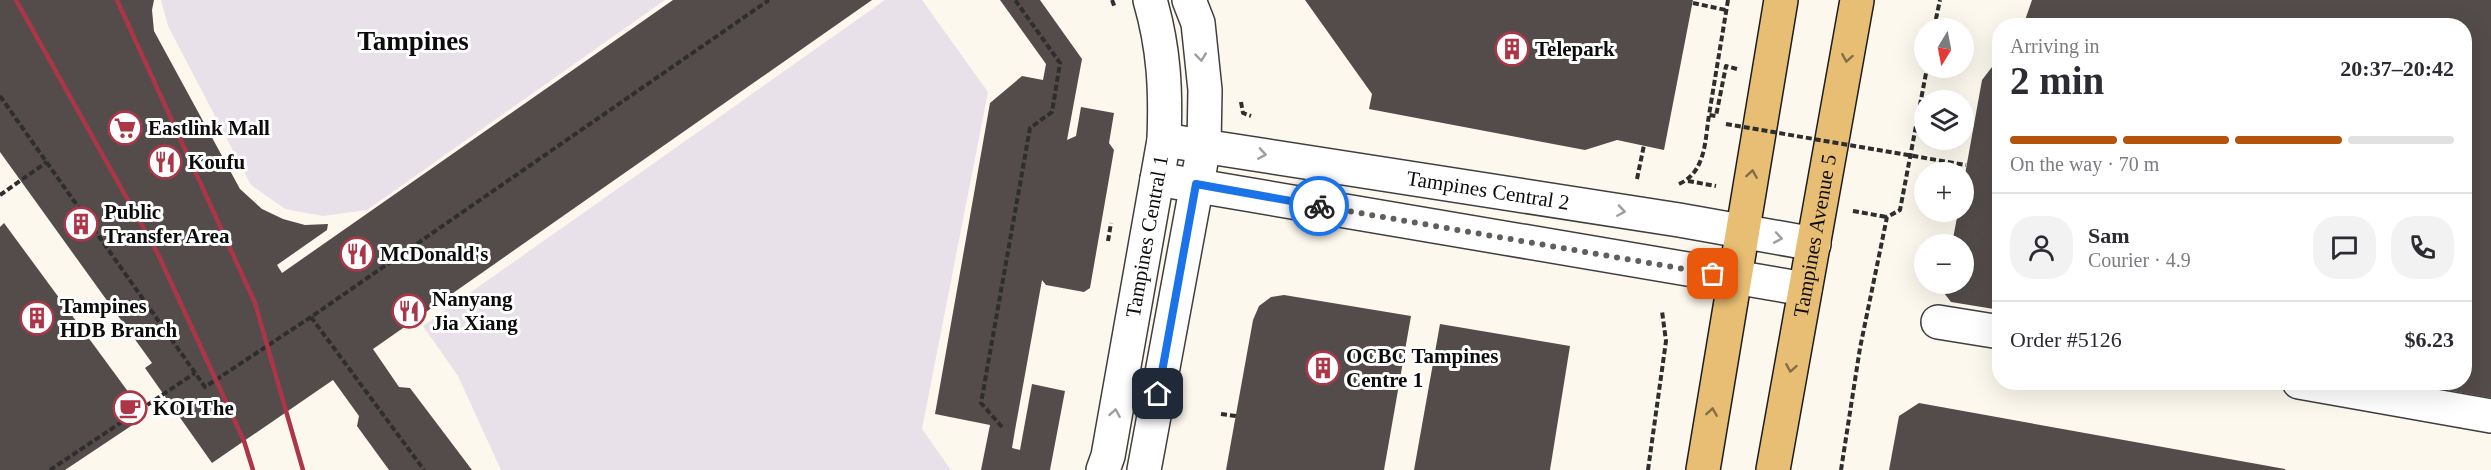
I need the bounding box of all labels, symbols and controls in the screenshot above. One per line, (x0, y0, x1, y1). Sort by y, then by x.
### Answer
north arrow (1914, 18, 1974, 78)
map controls (1914, 18, 1974, 294)
district label: Tampines (357, 26, 469, 56)
building icon: Telepark (1494, 31, 1530, 67)
text: Arriving in (2010, 35, 2099, 57)
place label: Telepark (1535, 37, 1615, 61)
one-way arrow (1194, 52, 1207, 61)
one-way arrow (1841, 52, 1854, 62)
text: 20:37–20:42 (2340, 56, 2454, 81)
text: 2 min (2010, 59, 2104, 102)
button: layers (1914, 90, 1974, 150)
supermarket icon: Eastlink Mall (107, 110, 143, 146)
place label: Eastlink Mall (148, 116, 270, 140)
restaurant icon: Koufu (147, 144, 183, 180)
one-way arrow (1258, 148, 1267, 160)
place label: Koufu (188, 150, 246, 174)
street label: Tampines Avenue 5 (1789, 152, 1841, 319)
street label: Tampines Central 1 (1121, 153, 1173, 319)
text: On the way · 70 m (2010, 153, 2159, 175)
button: + (1914, 162, 1974, 222)
street label: Tampines Central 2 (1405, 166, 1571, 215)
one-way arrow (1745, 170, 1757, 179)
courier (1289, 176, 1349, 236)
icon: bike (1303, 190, 1336, 223)
place label: Public Transfer Area (104, 200, 230, 248)
one-way arrow (1615, 204, 1625, 217)
building icon: Public Transfer Area (63, 206, 99, 242)
button: person (2010, 216, 2073, 279)
button: chat (2313, 216, 2376, 279)
button: phone (2391, 216, 2454, 279)
text: Sam (2088, 223, 2130, 248)
one-way arrow (1773, 231, 1783, 244)
button: − (1914, 234, 1974, 294)
restaurant icon: McDonald's (339, 236, 375, 272)
place label: McDonald's (380, 242, 489, 266)
pin (1687, 248, 1738, 299)
text: Courier · 4.9 (2088, 249, 2191, 271)
icon: bag (1696, 257, 1729, 290)
place label: Nanyang Jia Xiang (432, 287, 518, 335)
restaurant icon: Nanyang Jia Xiang (391, 293, 427, 329)
place label: Tampines HDB Branch (60, 294, 178, 342)
building icon: Tampines HDB Branch (19, 300, 55, 336)
text: Order #5126 (2010, 327, 2122, 352)
text: $6.23 (2405, 327, 2454, 352)
place label: OCBC Tampines Centre 1 (1346, 344, 1498, 392)
building icon: OCBC Tampines Centre 1 (1305, 350, 1341, 386)
one-way arrow (1785, 362, 1798, 372)
pin (1132, 368, 1183, 419)
icon: home (1141, 377, 1174, 410)
cafe icon: KOI The (112, 390, 148, 426)
place label: KOI The (153, 396, 234, 420)
one-way arrow (1109, 408, 1121, 418)
one-way arrow (1706, 408, 1718, 417)

